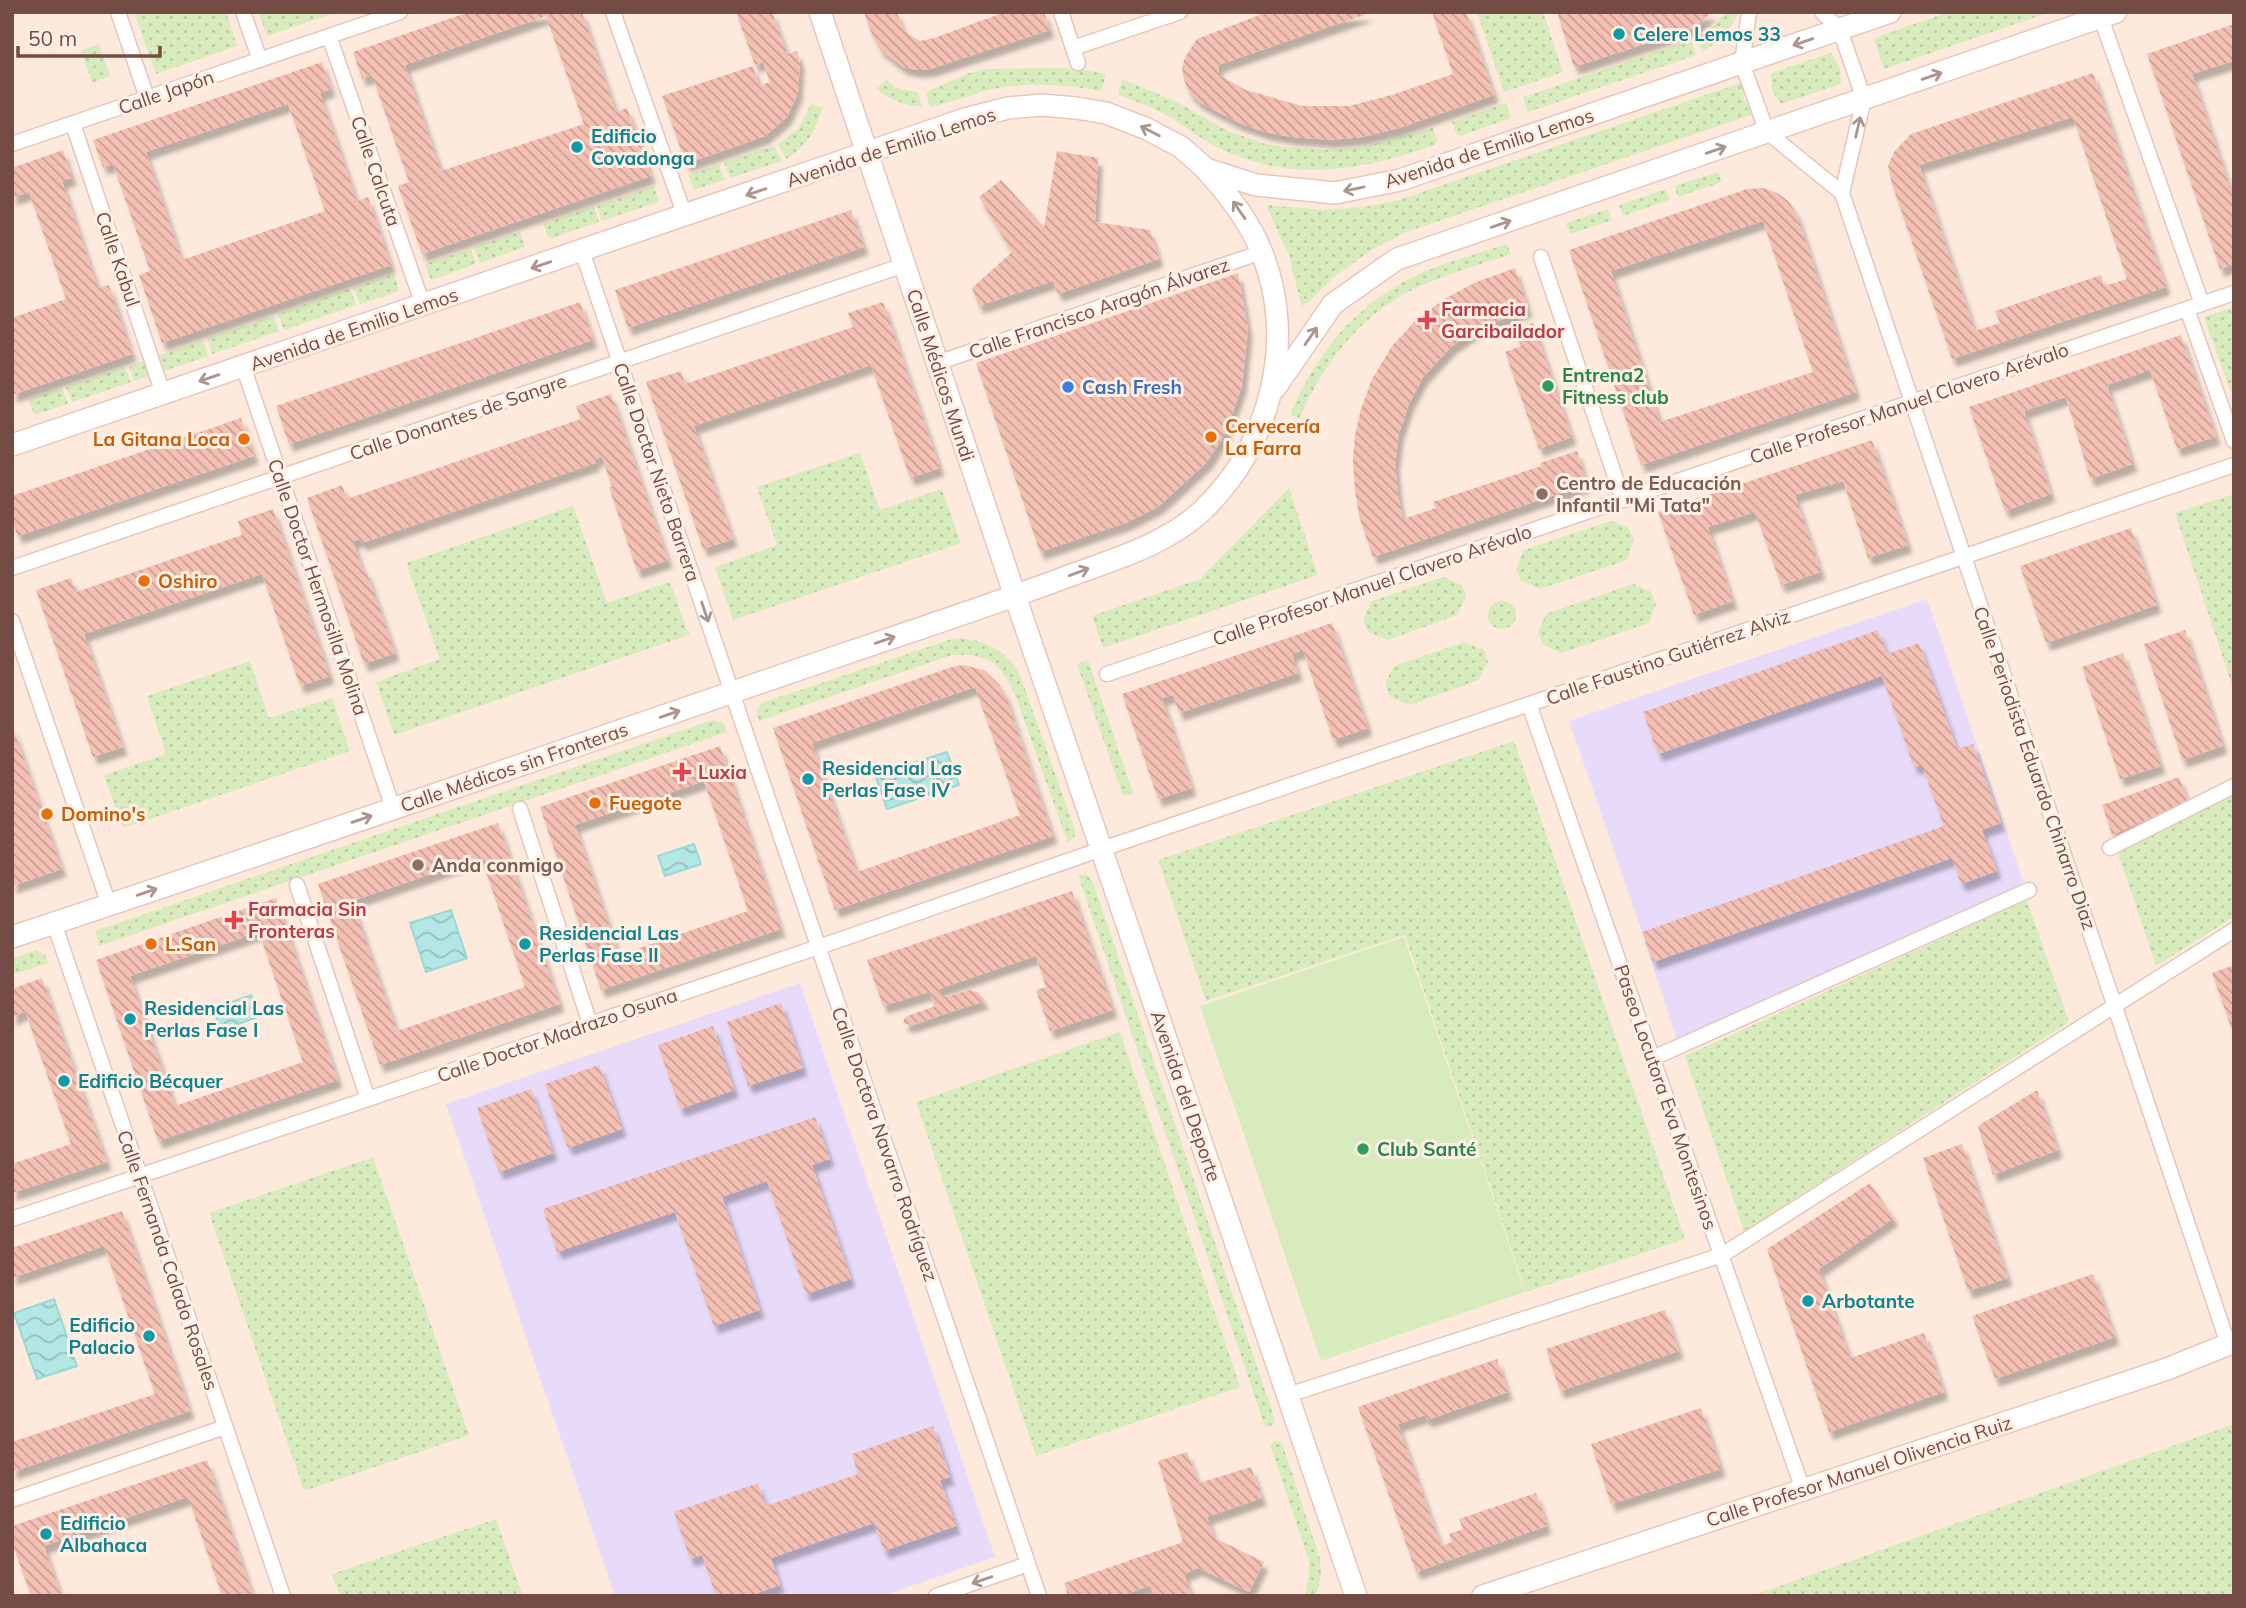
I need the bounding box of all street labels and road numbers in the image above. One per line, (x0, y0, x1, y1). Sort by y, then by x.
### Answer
street label: Calle Japón (115, 64, 217, 120)
street label: Avenida de Emilio Lemos (783, 102, 999, 192)
street label: Avenida de Emilio Lemos (1381, 103, 1597, 193)
street label: Calle Calcuta (346, 113, 406, 229)
street label: Calle Kabul (91, 208, 145, 310)
street label: Calle Francisco Aragón Álvarez (966, 252, 1233, 364)
street label: Avenida de Emilio Lemos (247, 282, 461, 376)
street label: Calle Médicos Mundi (902, 286, 980, 464)
street label: Calle Profesor Manuel Clavero Arévalo (1746, 337, 2072, 469)
street label: Calle Doctor Nieto Barrera (608, 359, 706, 585)
street label: Calle Donantes de Sangre (346, 369, 570, 465)
street label: Calle Doctor Hermosilla Molina (263, 456, 373, 718)
street label: Calle Profesor Manuel Clavero Arévalo (1209, 519, 1535, 651)
street label: Calle Periodista Eduardo Chinarro Diaz (1968, 603, 2102, 933)
street label: Calle Faustino Gutiérrez Alviz (1543, 604, 1793, 710)
street label: Calle Médicos sin Fronteras (397, 717, 631, 817)
street label: Paseo Locutora Eva Montesinos (1609, 961, 1723, 1233)
street label: Calle Doctor Madrazo Osuna (434, 983, 680, 1087)
street label: Calle Doctora Navarro Rodríguez (827, 1004, 943, 1285)
street label: Avenida del Deporte (1145, 1007, 1227, 1185)
street label: Calle Fernanda Calado Rosales (112, 1127, 224, 1393)
street label: Calle Profesor Manuel Olivencia Ruiz (1703, 1410, 2015, 1532)

